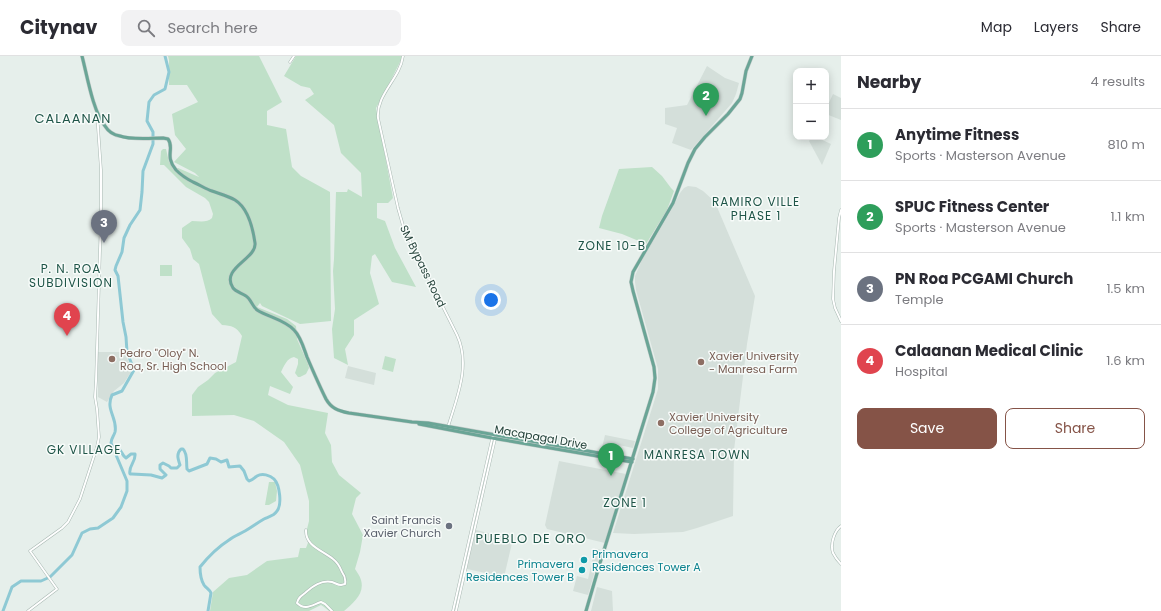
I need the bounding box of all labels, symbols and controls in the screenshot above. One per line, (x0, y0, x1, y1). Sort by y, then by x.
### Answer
search box (121, 10, 401, 46)
text: Citynav (20, 14, 97, 41)
icon: search (135, 17, 157, 39)
text: Search here (167, 17, 258, 38)
text: Map (981, 17, 1012, 37)
text: Layers (1034, 17, 1078, 37)
text: Share (1100, 17, 1141, 37)
map controls (793, 68, 829, 140)
button: + (793, 68, 829, 104)
text: Nearby (857, 70, 921, 94)
text: 4 results (1091, 72, 1145, 91)
pin: 2 (693, 83, 719, 116)
button: − (793, 104, 829, 140)
district label: CALAANAN (35, 109, 111, 128)
text: Anytime Fitness (895, 124, 1019, 145)
text: 1 (868, 135, 872, 154)
text: 810 m (1108, 135, 1145, 154)
text: Sports · Masterson Avenue (895, 146, 1066, 165)
district label: RAMIRO VILLE PHASE 1 (712, 193, 800, 224)
text: SPUC Fitness Center (895, 196, 1049, 217)
text: 2 (866, 207, 874, 226)
text: 1.1 km (1110, 207, 1145, 226)
pin: 3 (91, 210, 117, 243)
text: Sports · Masterson Avenue (895, 218, 1066, 237)
street label: SM Bypass Road (396, 222, 450, 310)
district label: ZONE 10-B (578, 237, 646, 254)
district label: P. N. ROA SUBDIVISION (29, 260, 113, 291)
text: PN Roa PCGAMI Church (895, 268, 1073, 289)
text: 3 (866, 279, 874, 298)
text: 1.5 km (1106, 279, 1145, 298)
your location (481, 290, 501, 310)
text: Temple (895, 290, 944, 309)
pin: 4 (54, 303, 80, 336)
text: Calaanan Medical Clinic (895, 340, 1083, 361)
place label: Pedro "Oloy" N. Roa, Sr. High School (120, 345, 227, 374)
place label: Xavier University - Manresa Farm (709, 348, 800, 377)
text: 4 (866, 351, 874, 370)
text: 1.6 km (1106, 351, 1145, 370)
marker: Pedro "Oloy" N. Roa, Sr. High School (107, 354, 117, 364)
marker: Xavier University - Manresa Farm (696, 357, 706, 367)
text: Hospital (895, 362, 948, 381)
button: Save (857, 408, 997, 449)
button: Share (1005, 408, 1145, 449)
place label: Xavier University College of Agriculture (669, 409, 788, 438)
marker: Xavier University College of Agriculture (656, 418, 666, 428)
street label: Macapagal Drive (493, 421, 589, 453)
district label: GK VILLAGE (47, 441, 121, 458)
pin: 1 (598, 443, 624, 476)
district label: MANRESA TOWN (644, 446, 750, 463)
district label: ZONE 1 (603, 494, 647, 511)
place label: Saint Francis Xavier Church (364, 512, 441, 541)
marker: Saint Francis Xavier Church (444, 521, 454, 531)
district label: PUEBLO DE ORO (476, 529, 586, 548)
place label: Primavera Residences Tower A (592, 546, 701, 575)
marker: Primavera Residences Tower A (579, 555, 589, 565)
place label: Primavera Residences Tower B (466, 556, 574, 585)
marker: Primavera Residences Tower B (577, 565, 587, 575)

